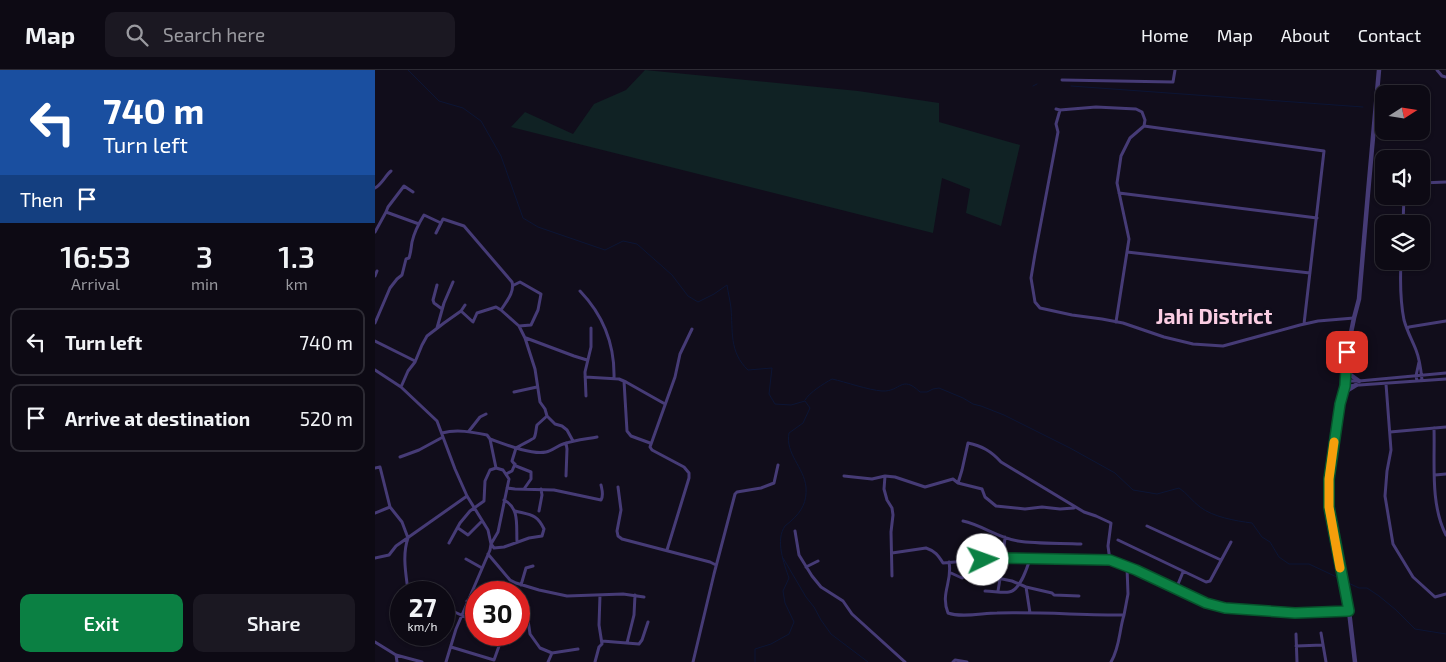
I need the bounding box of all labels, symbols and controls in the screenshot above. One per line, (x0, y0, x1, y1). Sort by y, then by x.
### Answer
search box (105, 12, 455, 57)
text: Map (25, 20, 75, 49)
icon: search (123, 21, 151, 49)
text: Search here (163, 23, 265, 46)
text: Home (1141, 24, 1189, 46)
text: Map (1217, 24, 1253, 46)
text: About (1281, 24, 1330, 46)
text: Contact (1358, 24, 1421, 46)
north arrow (1375, 85, 1430, 140)
map controls (1375, 85, 1430, 270)
text: 740 m (103, 89, 204, 131)
icon: left (20, 90, 85, 155)
text: Turn left (103, 131, 188, 157)
button: sound (1375, 150, 1430, 205)
icon: arrive (73, 185, 101, 213)
text: Then (20, 188, 63, 211)
button: layers (1375, 215, 1430, 270)
text: 16:53 (60, 238, 131, 274)
text: 3 (196, 238, 213, 274)
text: 1.3 (278, 238, 315, 274)
text: Arrival (71, 274, 120, 293)
text: min (191, 274, 218, 293)
text: km (286, 274, 308, 293)
district label: Jahi District (1156, 303, 1273, 328)
icon: left (22, 328, 50, 356)
text: Turn left (65, 331, 142, 354)
text: 740 m (299, 331, 353, 354)
pin (1326, 331, 1368, 373)
icon: arrive (1333, 338, 1361, 366)
icon: arrive (22, 404, 50, 432)
text: Arrive at destination (65, 407, 250, 430)
text: 520 m (300, 407, 353, 430)
position arrow (956, 533, 1008, 585)
speed limit sign: 30 (465, 581, 530, 646)
text: 27 (409, 592, 436, 622)
button: Exit (20, 594, 183, 652)
button: Share (193, 594, 355, 652)
text: km/h (408, 619, 437, 633)

